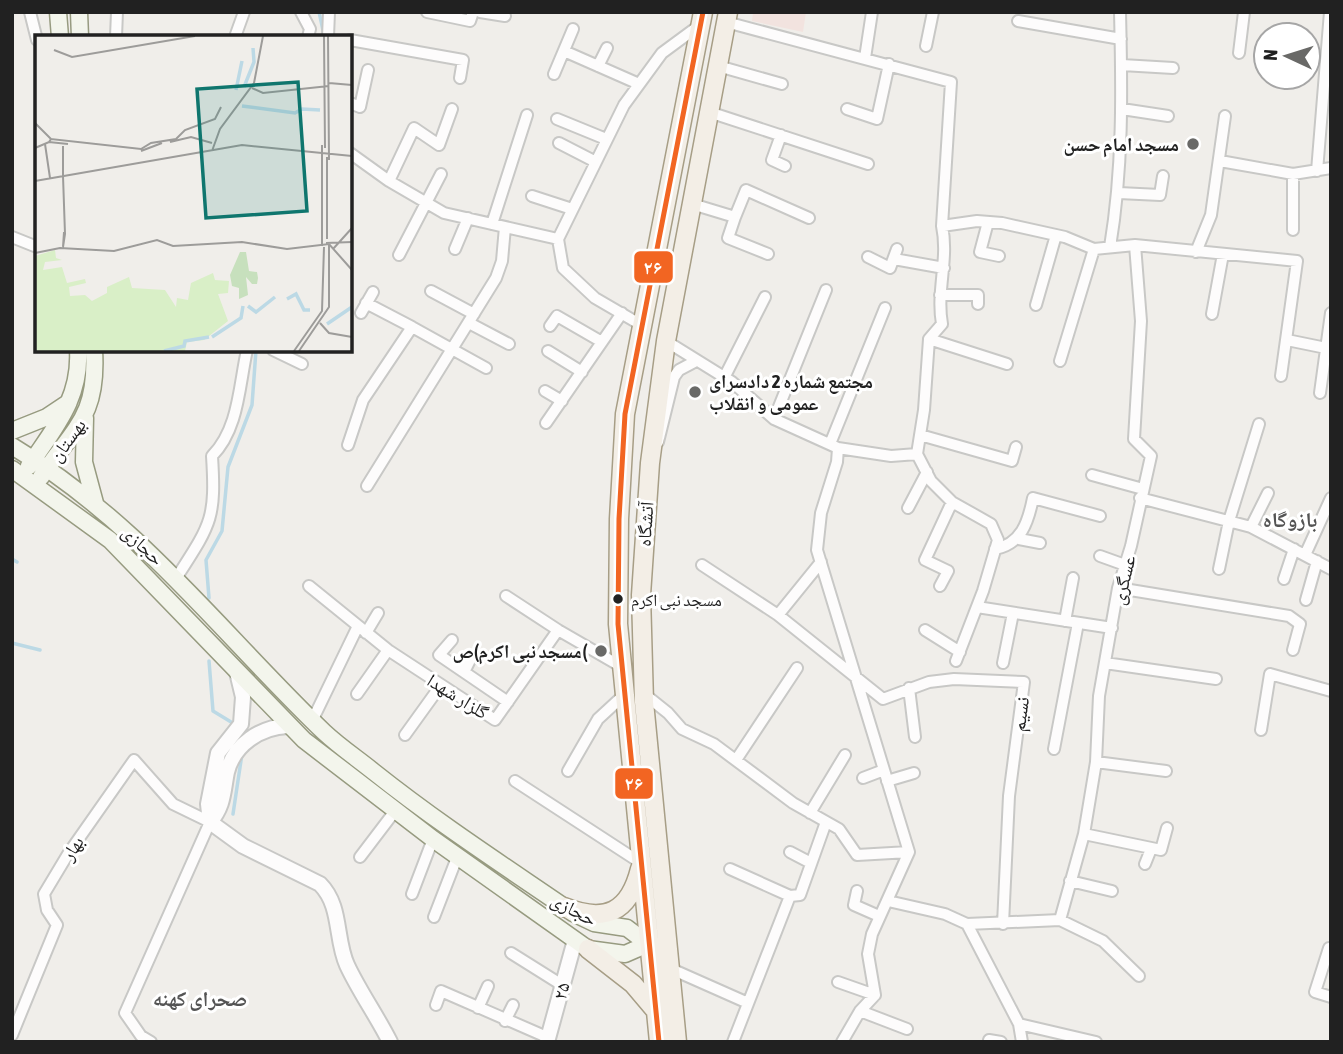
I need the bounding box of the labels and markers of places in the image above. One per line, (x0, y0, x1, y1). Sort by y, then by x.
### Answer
place label: مسجد امام حسن (1064, 133, 1179, 158)
marker: مسجد امام حسن (1185, 136, 1201, 152)
place label: مجتمع شماره 2 دادسرای عمومی و انقلاب (709, 370, 873, 415)
marker: مجتمع شماره 2 دادسرای عمومی و انقلاب (687, 384, 703, 400)
place label: مسجد نبی اکرم (631, 590, 722, 612)
marker: مسجد نبی اکرم (611, 592, 625, 606)
place label: مسجد نبی اکرم)ص( (453, 640, 587, 665)
marker: مسجد نبی اکرم)ص( (593, 643, 609, 659)

